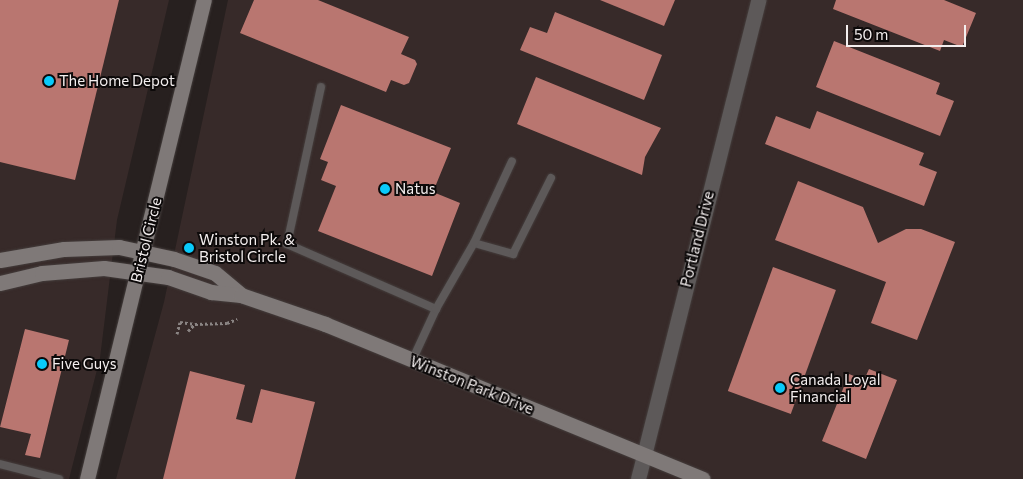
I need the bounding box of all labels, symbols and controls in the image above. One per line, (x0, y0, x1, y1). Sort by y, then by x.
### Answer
scale bar (848, 15, 968, 47)
text: 50 m (854, 25, 888, 43)
place label: The Home Depot (59, 72, 175, 90)
marker: The Home Depot (43, 75, 55, 87)
place label: Natus (395, 180, 436, 198)
marker: Natus (379, 183, 391, 195)
street label: Portland Drive (676, 189, 718, 289)
street label: Bristol Circle (127, 196, 165, 284)
place label: Winston Pk. & Bristol Circle (199, 230, 295, 265)
marker: Winston Pk. & Bristol Circle (183, 242, 195, 254)
street label: Winston Park Drive (408, 352, 536, 418)
place label: Five Guys (52, 355, 117, 373)
marker: Five Guys (36, 358, 48, 370)
place label: Canada Loyal Financial (790, 370, 880, 405)
marker: Canada Loyal Financial (774, 382, 786, 394)

